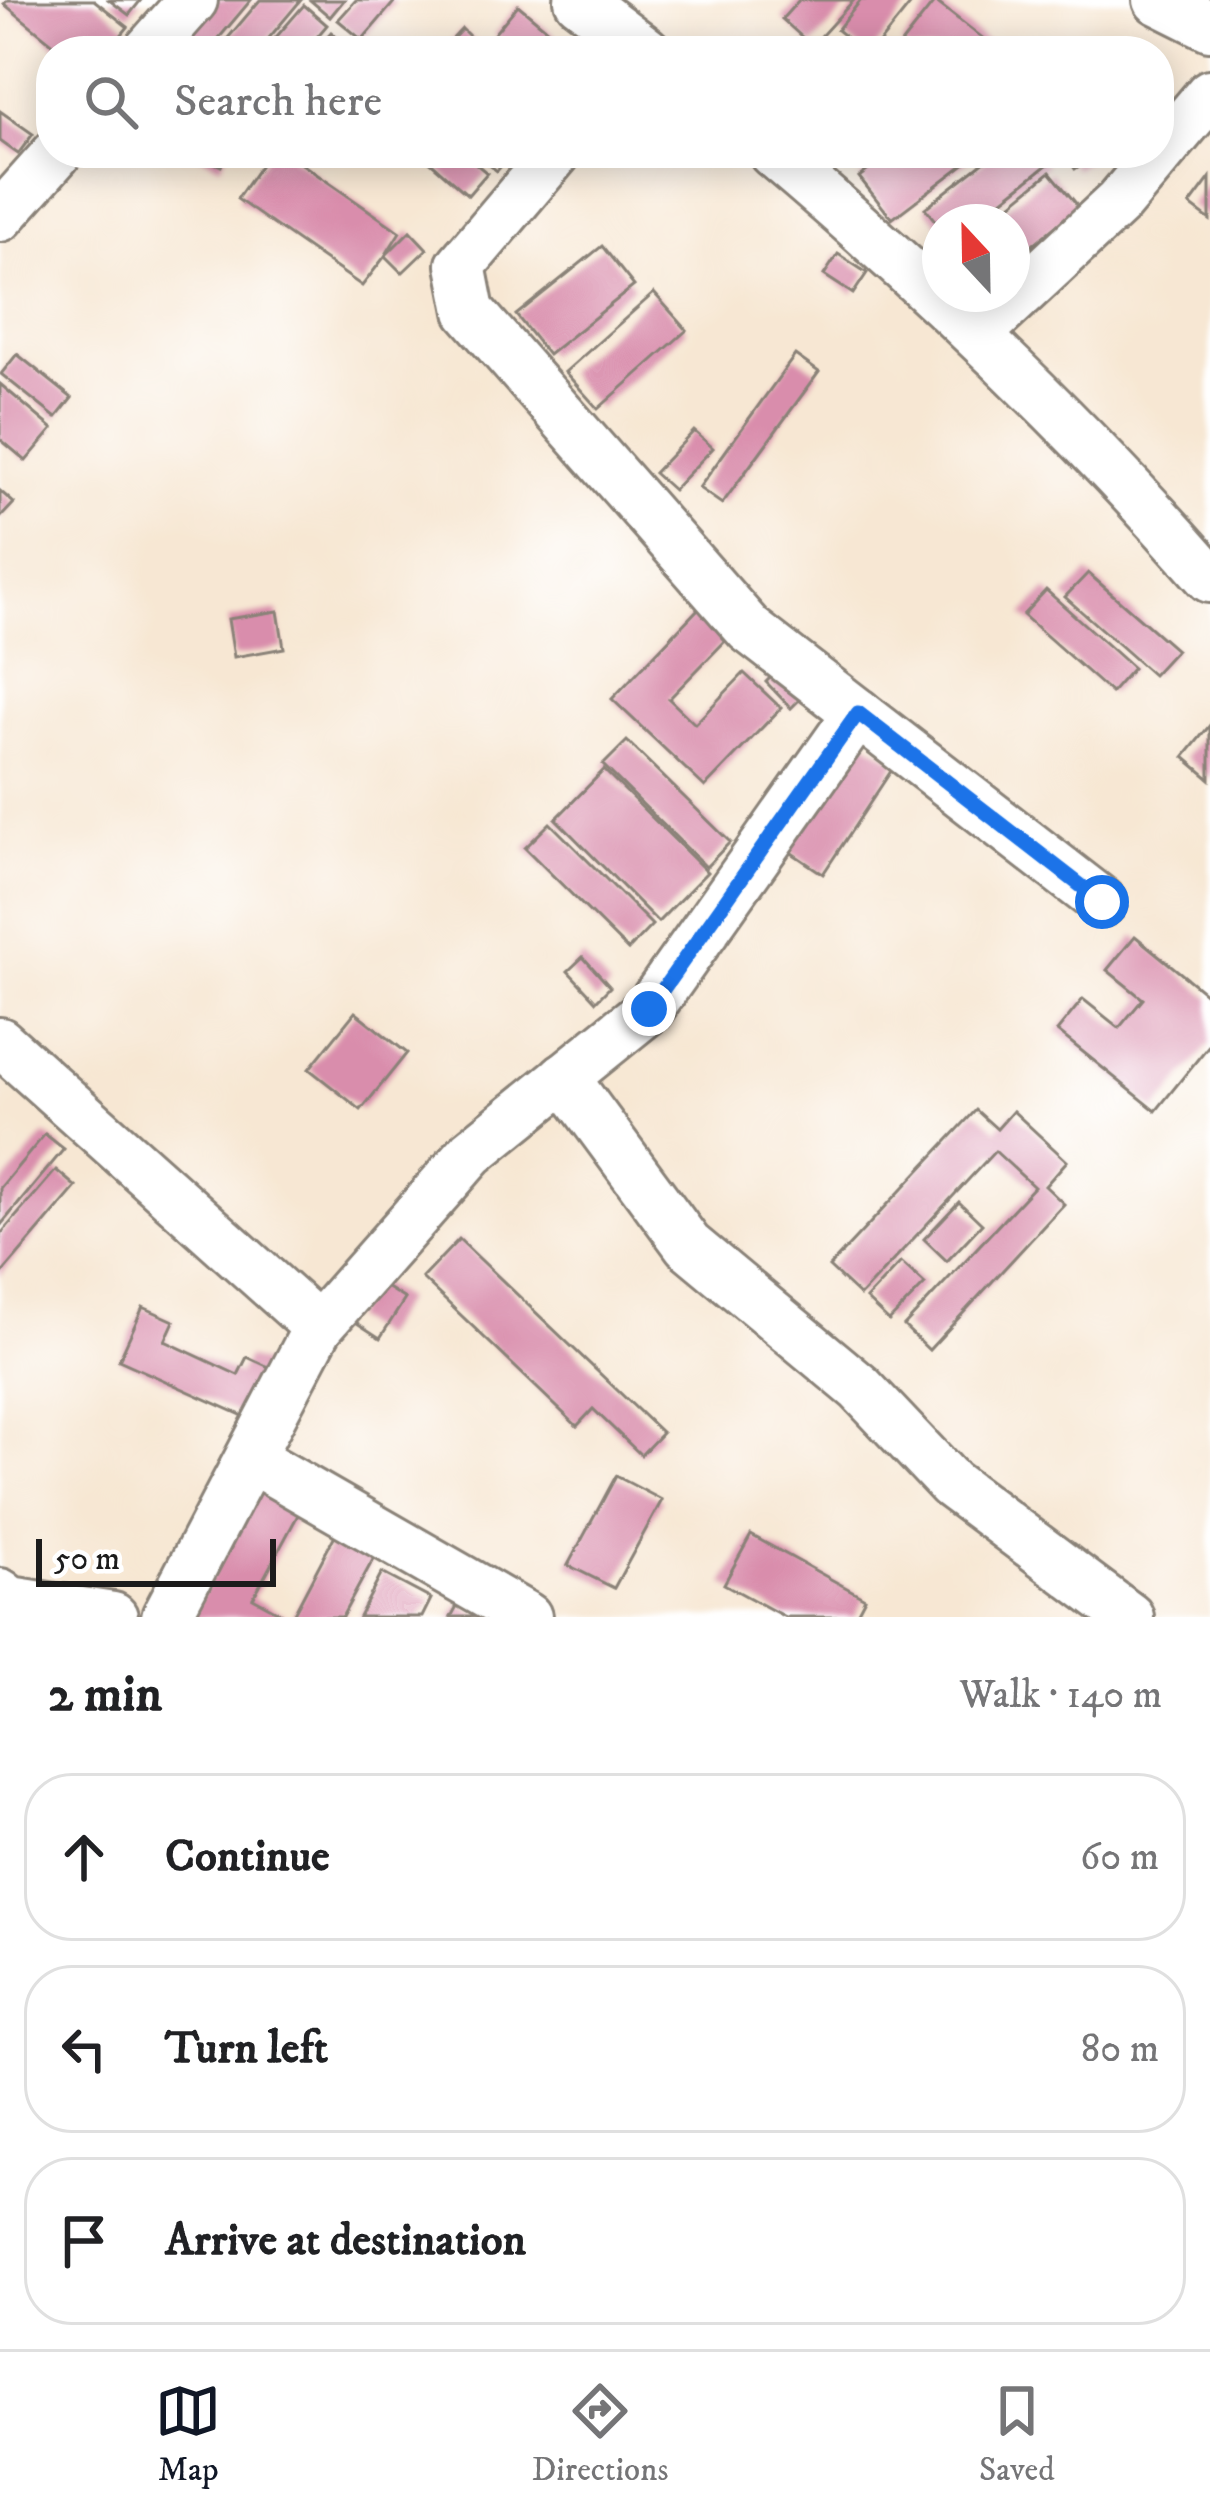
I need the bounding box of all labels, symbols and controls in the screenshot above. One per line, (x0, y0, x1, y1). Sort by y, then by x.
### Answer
search box (36, 36, 1174, 168)
icon: search (78, 69, 144, 135)
text: Search here (174, 74, 382, 130)
north arrow (922, 204, 1030, 312)
route start (1075, 875, 1129, 929)
route end (622, 982, 676, 1036)
scale bar (36, 1533, 276, 1586)
text: 50 m (54, 1539, 120, 1580)
text: 2 min (48, 1663, 162, 1727)
text: Walk · 140 m (959, 1671, 1162, 1720)
icon: ahead (51, 1824, 117, 1890)
text: Continue (165, 1829, 330, 1885)
text: 60 m (1080, 1833, 1159, 1882)
icon: left (51, 2016, 117, 2082)
text: Turn left (165, 2021, 328, 2077)
text: 80 m (1081, 2025, 1159, 2074)
icon: arrive (51, 2208, 117, 2274)
text: Arrive at destination (165, 2213, 526, 2269)
tab: Map (155, 2378, 221, 2491)
tab: Directions (532, 2378, 668, 2491)
tab: Saved (979, 2378, 1055, 2491)

